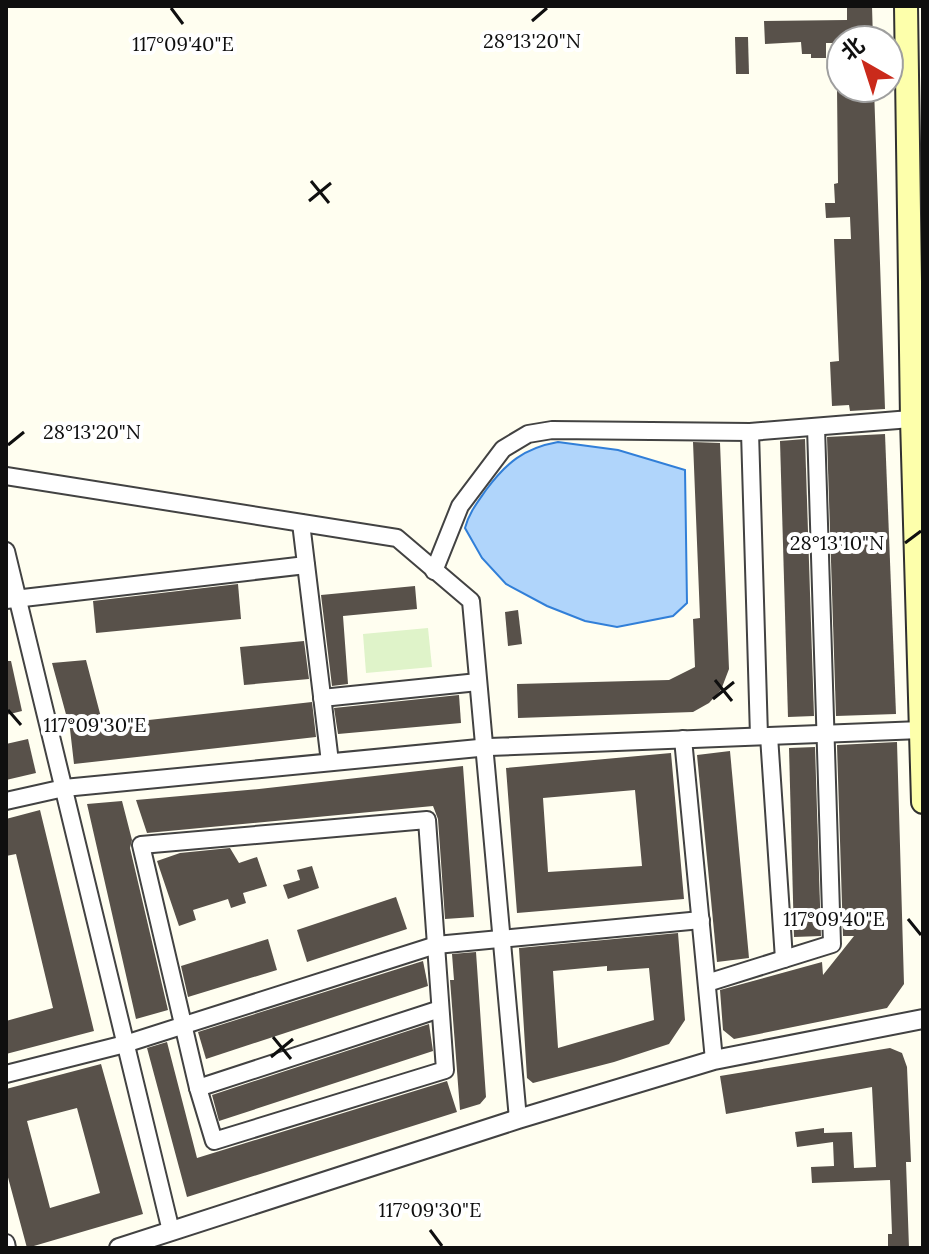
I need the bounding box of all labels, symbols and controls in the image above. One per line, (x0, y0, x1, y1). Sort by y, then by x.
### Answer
north arrow (825, 24, 905, 104)
text: 28°13'20"N (483, 28, 581, 53)
text: 117°09'40"E (132, 31, 234, 56)
text: 北 (835, 31, 870, 66)
text: 28°13'20"N (43, 419, 141, 444)
text: 28°13'10"N (790, 530, 884, 555)
text: 117°09'30"E (44, 712, 146, 737)
text: 117°09'40"E (783, 906, 885, 931)
text: 117°09'30"E (379, 1197, 481, 1222)

